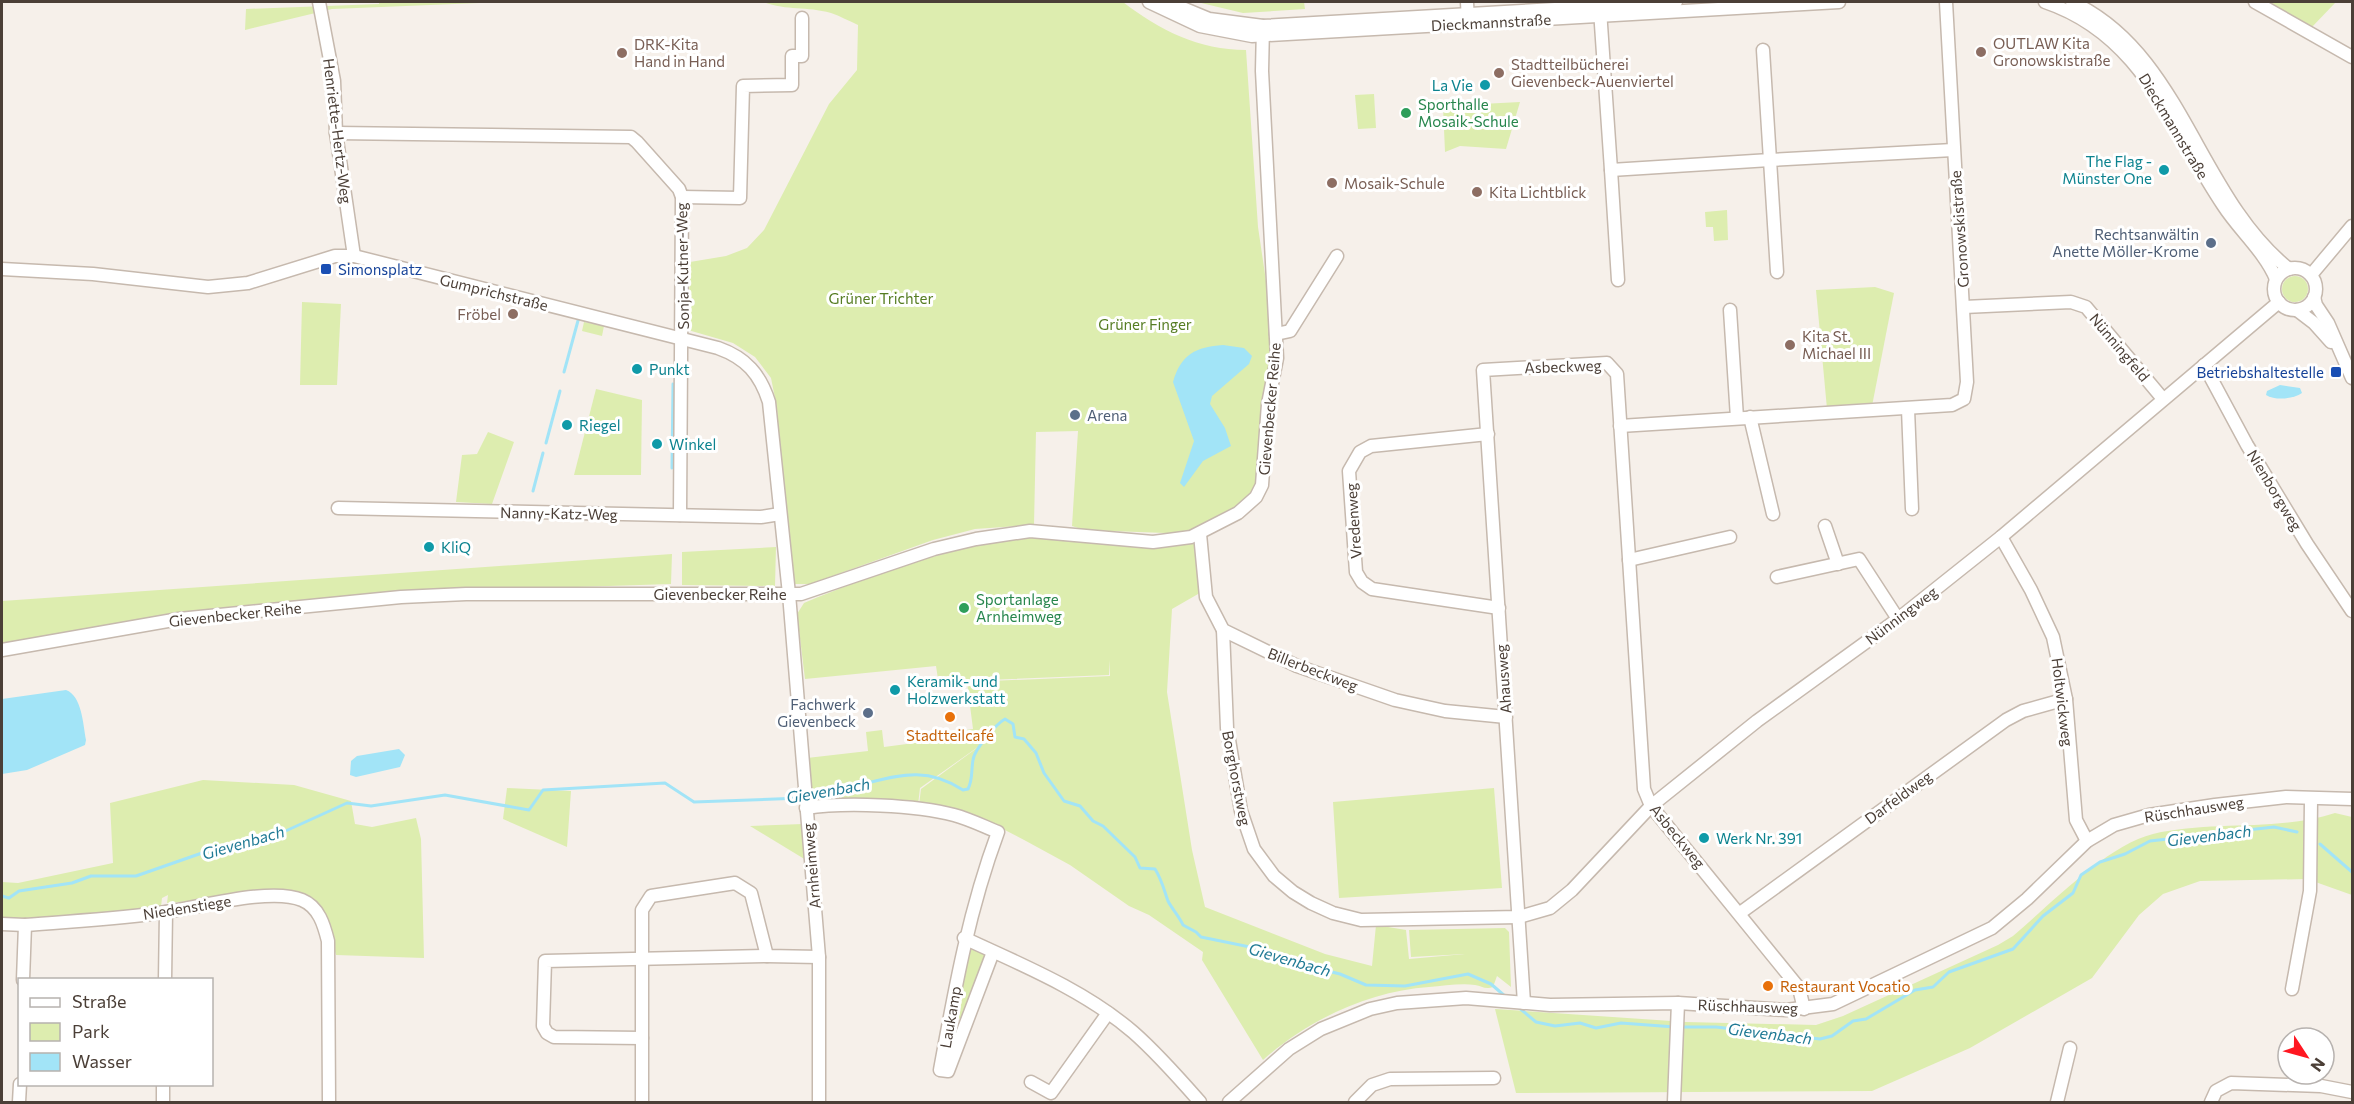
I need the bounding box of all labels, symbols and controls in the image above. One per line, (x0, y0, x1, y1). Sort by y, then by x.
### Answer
street label: Dieckmannstraße (1431, 10, 1552, 34)
place label: OUTLAW Kita Gronowskistraße (1993, 34, 2110, 69)
place label: DRK-Kita Hand in Hand (634, 35, 725, 70)
marker: OUTLAW Kita Gronowskistraße (1974, 45, 1988, 59)
marker: DRK-Kita Hand in Hand (615, 46, 629, 60)
place label: Stadtteilbücherei Gievenbeck-Auenviertel (1511, 55, 1674, 90)
street label: Henriette-Hertz-Weg (320, 57, 356, 205)
marker: Stadtteilbücherei Gievenbeck-Auenviertel (1492, 66, 1506, 80)
street label: Dieckmannstraße (2135, 70, 2213, 182)
place label: La Vie (1432, 76, 1473, 94)
marker: La Vie (1478, 78, 1492, 92)
place label: Sporthalle Mosaik-Schule (1418, 95, 1519, 130)
marker: Sporthalle Mosaik-Schule (1399, 106, 1413, 120)
place label: The Flag - Münster One (2062, 152, 2152, 187)
marker: The Flag - Münster One (2157, 163, 2171, 177)
street label: Gronowskistraße (1946, 170, 1972, 288)
place label: Mosaik-Schule (1344, 174, 1445, 192)
marker: Mosaik-Schule (1325, 176, 1339, 190)
place label: Kita Lichtblick (1489, 183, 1586, 201)
marker: Kita Lichtblick (1470, 185, 1484, 199)
street label: Sonja-Kutner-Weg (672, 202, 692, 330)
place label: Rechtsanwältin Anette Möller-Krome (2052, 225, 2199, 260)
marker: Rechtsanwältin Anette Möller-Krome (2204, 236, 2218, 250)
place label: Simonsplatz (338, 260, 422, 278)
marker: Simonsplatz (319, 262, 333, 276)
street label: Gumprichstraße (438, 270, 550, 314)
park label: Grüner Trichter (829, 289, 933, 307)
place label: Fröbel (457, 305, 501, 323)
marker: Fröbel (506, 307, 520, 321)
street label: Nünningfeld (2086, 309, 2154, 385)
park label: Grüner Finger (1098, 315, 1192, 333)
place label: Kita St. Michael III (1802, 327, 1871, 362)
marker: Kita St. Michael III (1783, 338, 1797, 352)
street label: Gievenbecker Reihe (1254, 342, 1284, 476)
street label: Asbeckweg (1524, 356, 1602, 376)
place label: Punkt (649, 360, 690, 378)
marker: Punkt (630, 362, 644, 376)
place label: Betriebshaltestelle (2197, 363, 2324, 381)
marker: Betriebshaltestelle (2329, 365, 2343, 379)
place label: Arena (1087, 406, 1127, 424)
marker: Arena (1068, 408, 1082, 422)
place label: Riegel (579, 416, 621, 434)
marker: Riegel (560, 418, 574, 432)
place label: Winkel (669, 435, 716, 453)
marker: Winkel (650, 437, 664, 451)
street label: Nienborgweg (2244, 446, 2306, 534)
street label: Vredenweg (1341, 482, 1365, 560)
street label: Nanny-Katz-Weg (500, 503, 618, 523)
place label: KliQ (441, 538, 471, 556)
marker: KliQ (422, 540, 436, 554)
street label: Nünningweg (1862, 582, 1940, 648)
street label: Gievenbecker Reihe (653, 585, 787, 603)
place label: Sportanlage Arnheimweg (976, 590, 1062, 625)
street label: Gievenbecker Reihe (168, 598, 302, 630)
marker: Sportanlage Arnheimweg (957, 601, 971, 615)
street label: Billerbeckweg (1265, 644, 1361, 694)
street label: Ahausweg (1492, 644, 1514, 714)
street label: Holtwickweg (2049, 657, 2077, 747)
place label: Keramik- und Holzwerkstatt (907, 672, 1005, 707)
marker: Keramik- und Holzwerkstatt (888, 683, 902, 697)
place label: Fachwerk Gievenbeck (777, 695, 856, 730)
marker: Fachwerk Gievenbeck (861, 706, 875, 720)
marker: Stadtteilcafé (943, 710, 957, 724)
place label: Stadtteilcafé (906, 726, 994, 744)
street label: Borghorstweg (1219, 729, 1255, 827)
street label: Darfeldweg (1861, 767, 1935, 827)
water label: Gievenbach (785, 773, 871, 807)
street label: Rüschhausweg (2143, 792, 2245, 826)
street label: Asbeckweg (1647, 800, 1709, 872)
water label: Gievenbach (2166, 820, 2252, 850)
water label: Gievenbach (200, 821, 286, 863)
street label: Arnheimweg (798, 822, 824, 910)
place label: Werk Nr. 391 (1716, 829, 1802, 847)
marker: Werk Nr. 391 (1697, 831, 1711, 845)
street label: Niedenstiege (142, 891, 232, 923)
water label: Gievenbach (1247, 938, 1333, 980)
place label: Restaurant Vocatio (1780, 977, 1910, 995)
legend (18, 978, 213, 1086)
marker: Restaurant Vocatio (1761, 979, 1775, 993)
street label: Laukamp (936, 984, 964, 1049)
text: Straße (72, 990, 127, 1012)
street label: Rüschhausweg (1697, 995, 1799, 1017)
water label: Gievenbach (1727, 1018, 1813, 1048)
text: Park (72, 1020, 110, 1042)
north arrow (2276, 1026, 2336, 1086)
text: Wasser (72, 1050, 132, 1072)
text: N (2307, 1055, 2330, 1076)

